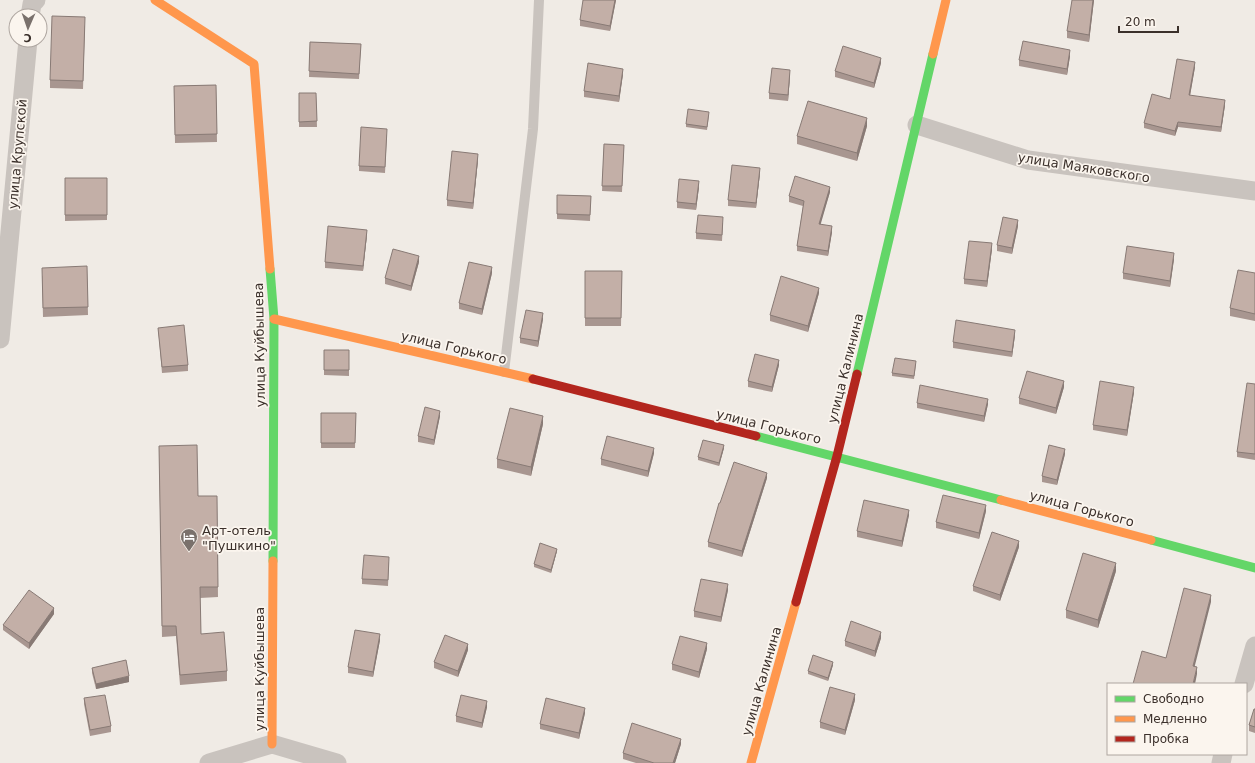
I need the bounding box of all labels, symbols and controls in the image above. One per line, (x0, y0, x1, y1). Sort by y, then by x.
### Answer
north arrow (8, 8, 48, 48)
scale bar (1119, 8, 1178, 34)
text: 20 m (1125, 15, 1156, 29)
text: С (23, 31, 32, 44)
street label: улица Крупской (5, 98, 30, 210)
street label: улица Маяковского (1017, 150, 1151, 185)
street label: улица Куйбышева (251, 283, 268, 407)
street label: улица Калинина (825, 312, 866, 425)
street label: улица Горького (400, 328, 508, 367)
street label: улица Горького (715, 406, 823, 447)
street label: улица Горького (1028, 487, 1136, 530)
place label: Арт-отель "Пушкино" (202, 523, 276, 553)
hotel icon: Арт-отель "Пушкино" (179, 527, 199, 552)
street label: улица Куйбышева (252, 607, 267, 731)
street label: улица Калинина (739, 625, 784, 737)
legend (1107, 683, 1247, 755)
text: Свободно (1143, 692, 1204, 706)
text: Медленно (1143, 712, 1207, 726)
text: Пробка (1143, 732, 1189, 746)

